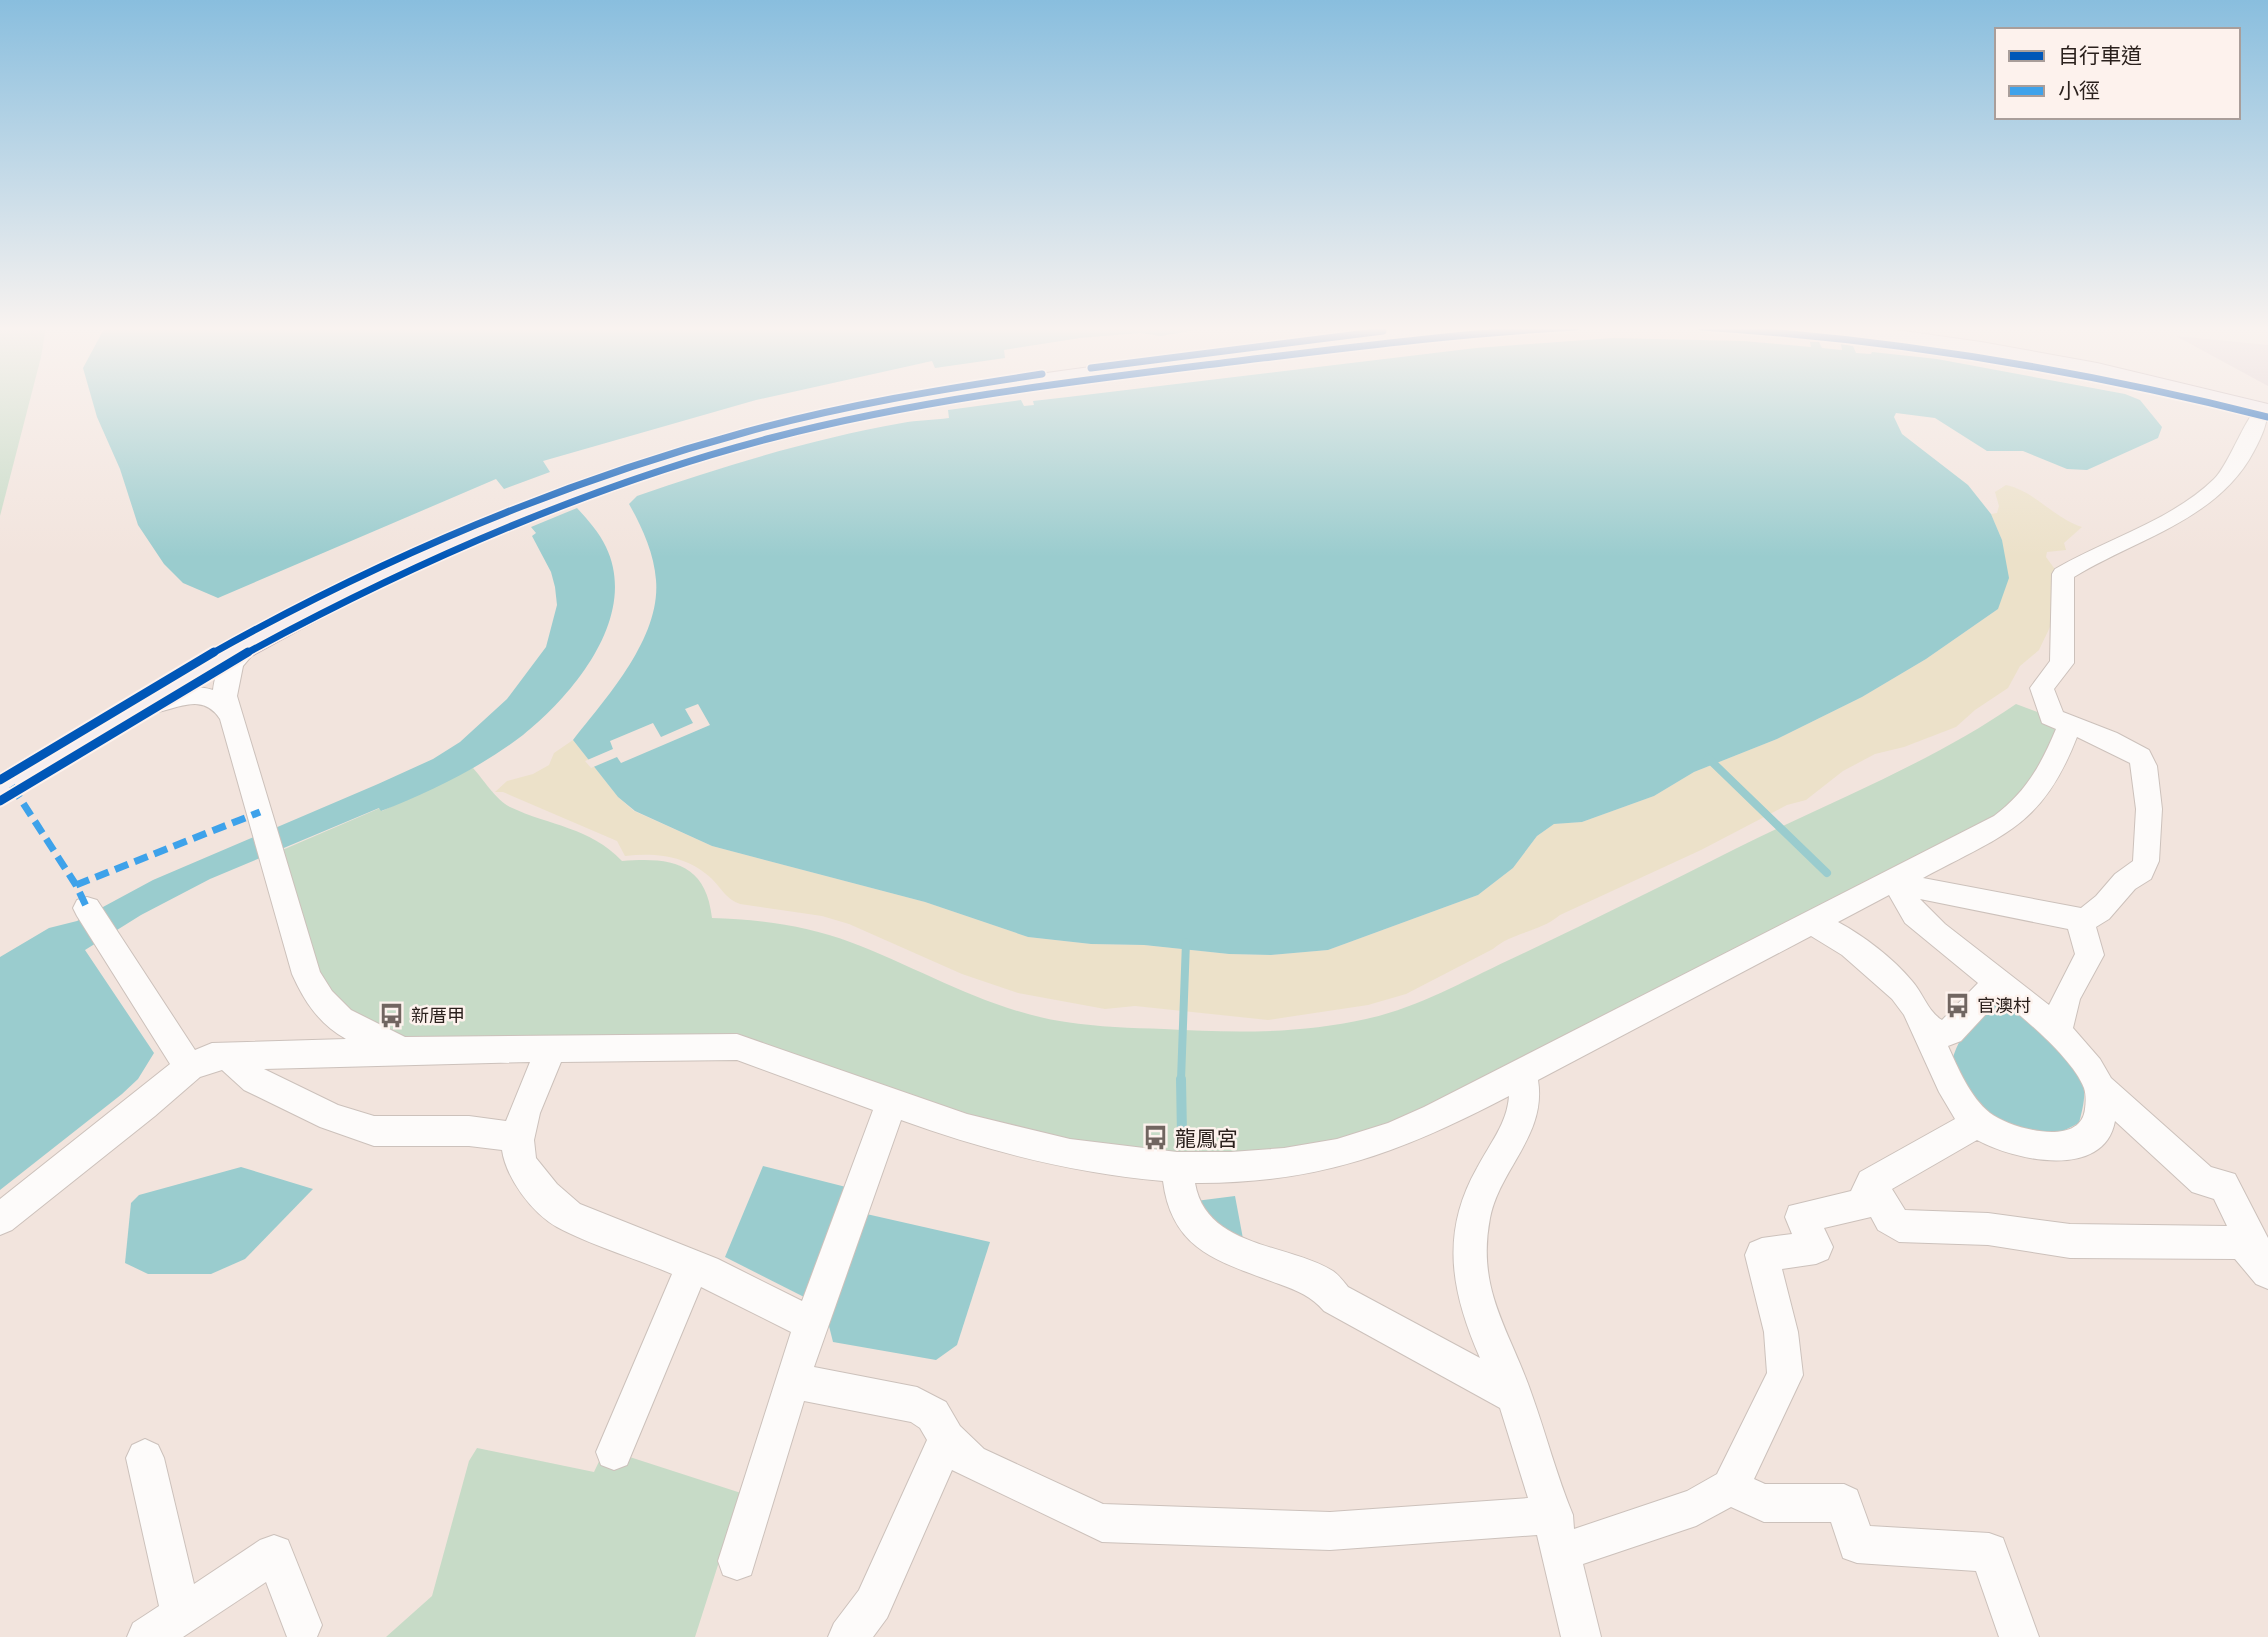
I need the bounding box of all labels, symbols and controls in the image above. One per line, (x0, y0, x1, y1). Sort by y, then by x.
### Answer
legend (1995, 28, 2240, 119)
text: 自行車道 (2058, 44, 2142, 67)
text: 小徑 (2058, 79, 2100, 102)
bus stop icon: 官澳村 (1943, 992, 1971, 1020)
place label: 官澳村 (1977, 996, 2031, 1016)
bus stop icon: 新厝甲 (377, 1002, 405, 1030)
place label: 新厝甲 (411, 1006, 465, 1026)
bus stop icon: 龍鳳宮 (1141, 1124, 1169, 1152)
place label: 龍鳳宮 (1175, 1127, 1238, 1150)

